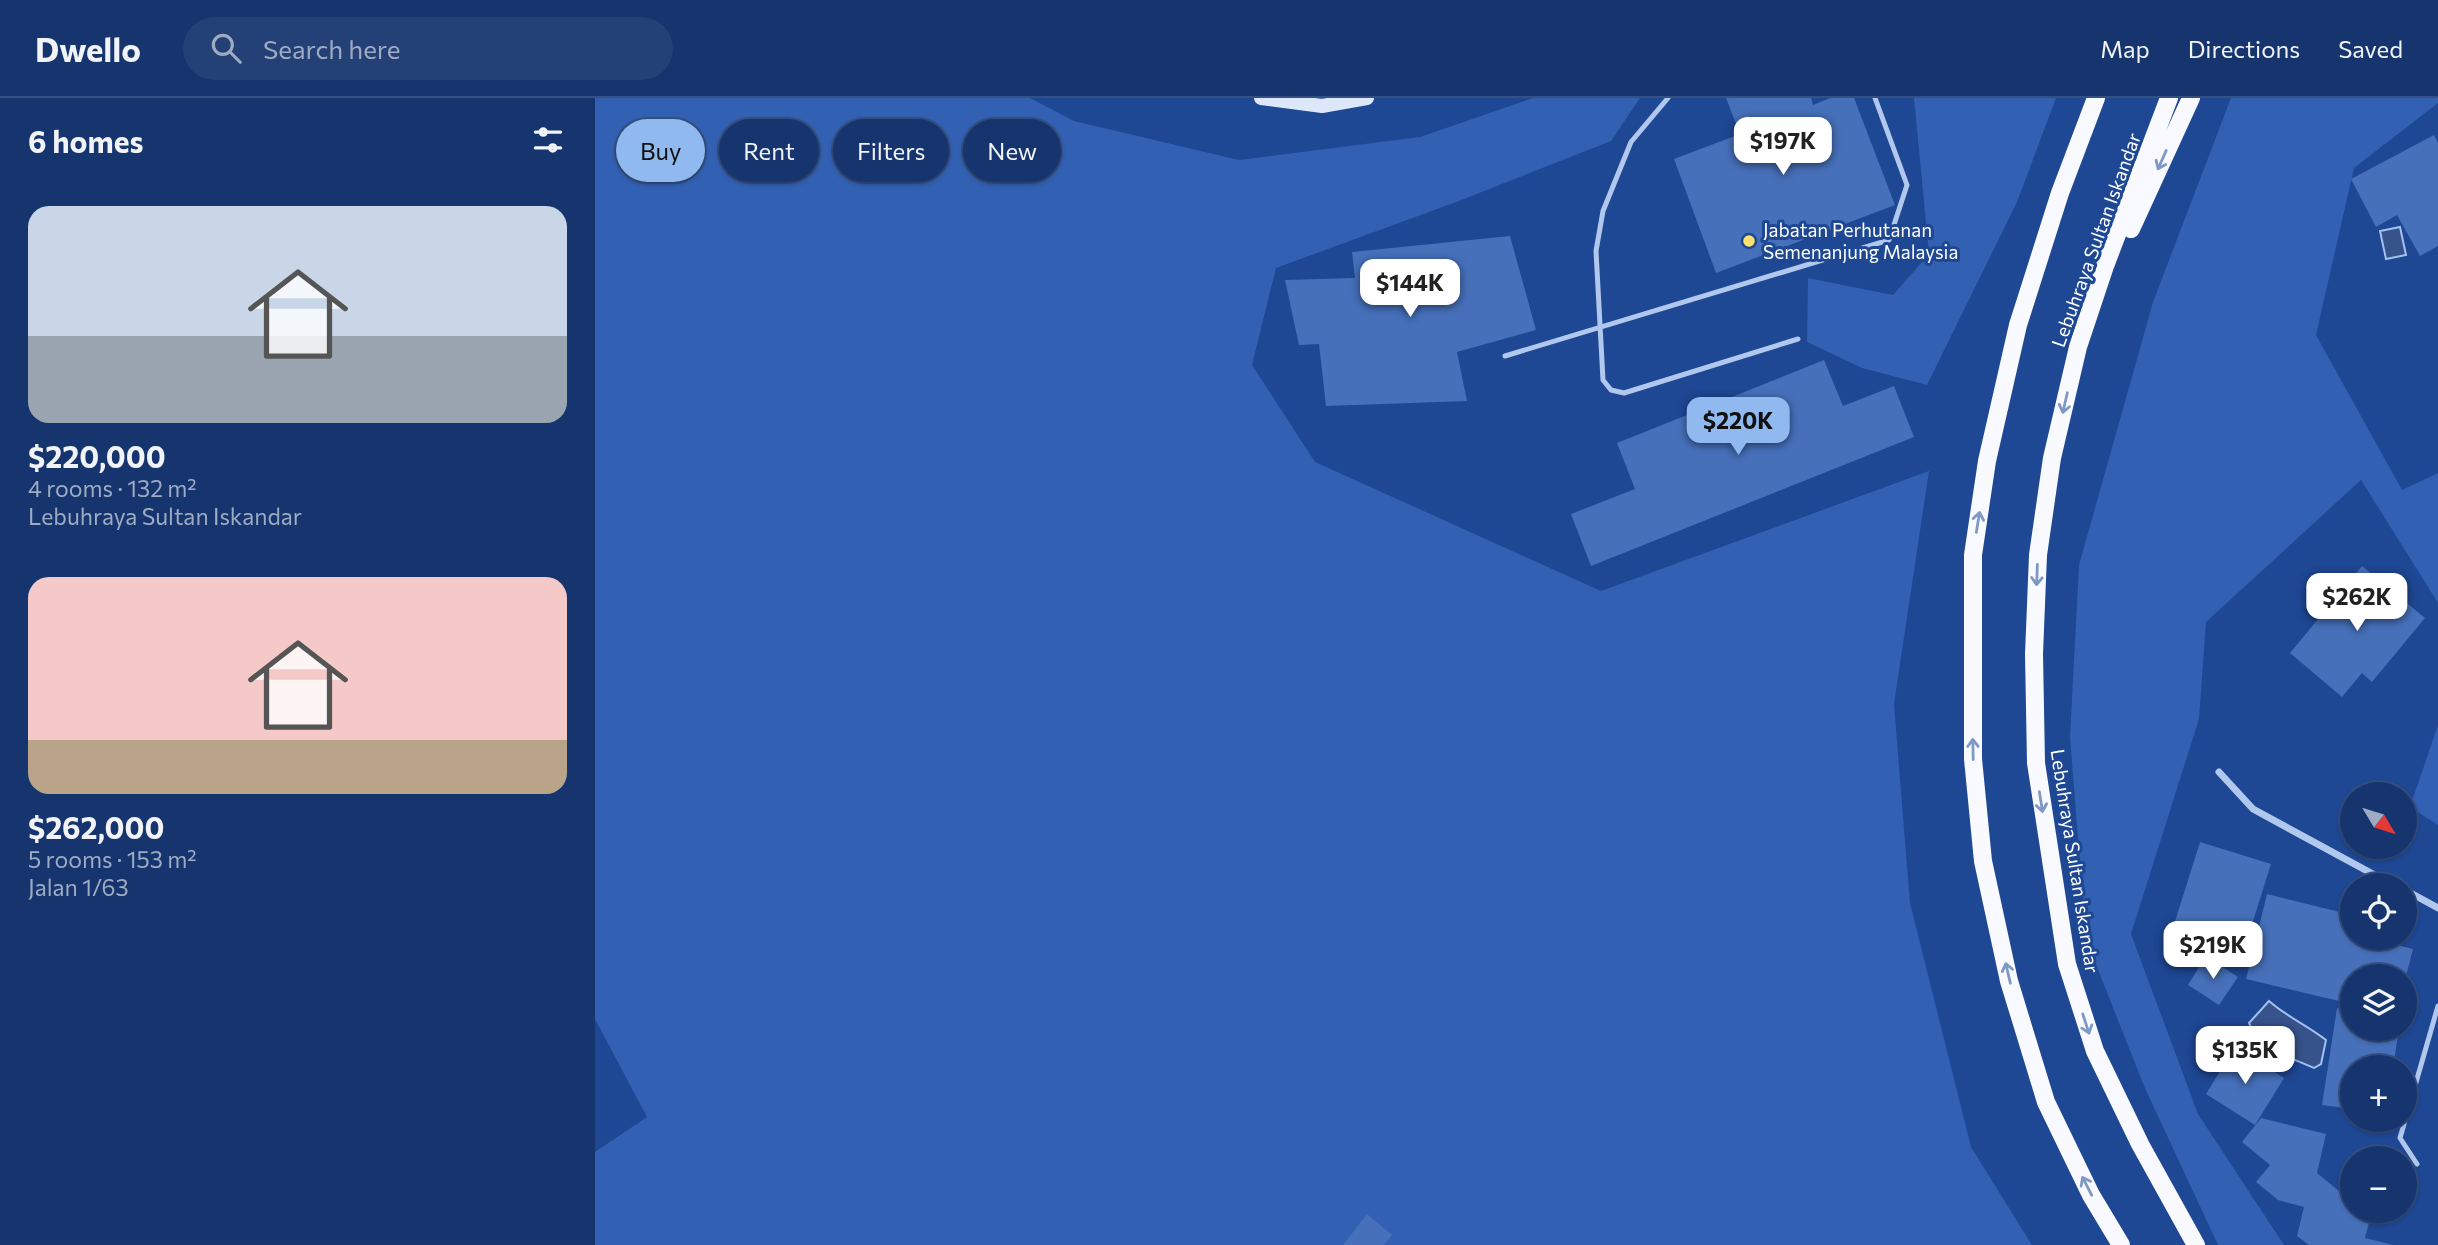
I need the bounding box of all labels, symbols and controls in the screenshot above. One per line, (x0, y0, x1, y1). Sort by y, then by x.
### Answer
search box (183, 17, 673, 80)
text: Dwello (35, 28, 141, 69)
icon: search (207, 29, 245, 67)
text: Search here (263, 33, 401, 64)
text: Map (2100, 34, 2150, 63)
text: Directions (2188, 34, 2300, 63)
text: Saved (2338, 34, 2403, 63)
pin: $197K (1734, 118, 1832, 177)
chip: Buy (616, 119, 705, 182)
chip: Rent (719, 119, 819, 182)
chip: Filters (833, 119, 949, 182)
chip: New (963, 119, 1061, 182)
icon: filters (529, 121, 567, 159)
text: 6 homes (28, 122, 143, 159)
text: $197K (1750, 126, 1816, 154)
street label: Lebuhraya Sultan Iskandar (2046, 129, 2145, 350)
one-way arrow (2155, 149, 2169, 170)
place label: Jabatan Perhutanan Semenanjung Malaysia (1763, 218, 1958, 263)
marker: Jabatan Perhutanan Semenanjung Malaysia (1741, 233, 1757, 249)
icon: home (235, 251, 361, 377)
pin: $144K (1361, 260, 1459, 319)
text: $144K (1376, 268, 1444, 296)
one-way arrow (2058, 391, 2071, 414)
pin: $220K (1689, 398, 1787, 457)
text: $220K (1703, 406, 1773, 434)
text: $220,000 (28, 437, 166, 474)
text: 4 rooms · 132 m² (28, 474, 197, 502)
text: Lebuhraya Sultan Iskandar (28, 502, 302, 530)
one-way arrow (1972, 511, 1985, 534)
one-way arrow (2030, 563, 2043, 585)
pin: $262K (2308, 574, 2406, 633)
text: $262K (2322, 582, 2392, 610)
icon: home (235, 622, 361, 748)
one-way arrow (1967, 738, 1980, 761)
street label: Lebuhraya Sultan Iskandar (2046, 747, 2105, 975)
north arrow (2340, 782, 2417, 859)
map controls (2340, 782, 2417, 1223)
one-way arrow (2035, 790, 2048, 812)
text: $262,000 (28, 808, 164, 845)
text: 5 rooms · 153 m² (28, 845, 197, 873)
text: Jalan 1/63 (28, 873, 129, 901)
button: locate (2340, 873, 2417, 950)
pin: $219K (2164, 922, 2262, 981)
text: $219K (2180, 930, 2246, 958)
one-way arrow (2001, 962, 2014, 985)
button: layers (2340, 964, 2417, 1041)
one-way arrow (2081, 1013, 2094, 1035)
pin: $135K (2196, 1026, 2294, 1086)
text: $135K (2212, 1035, 2278, 1063)
button: + (2340, 1055, 2417, 1132)
button: − (2340, 1146, 2417, 1223)
one-way arrow (2080, 1176, 2093, 1197)

